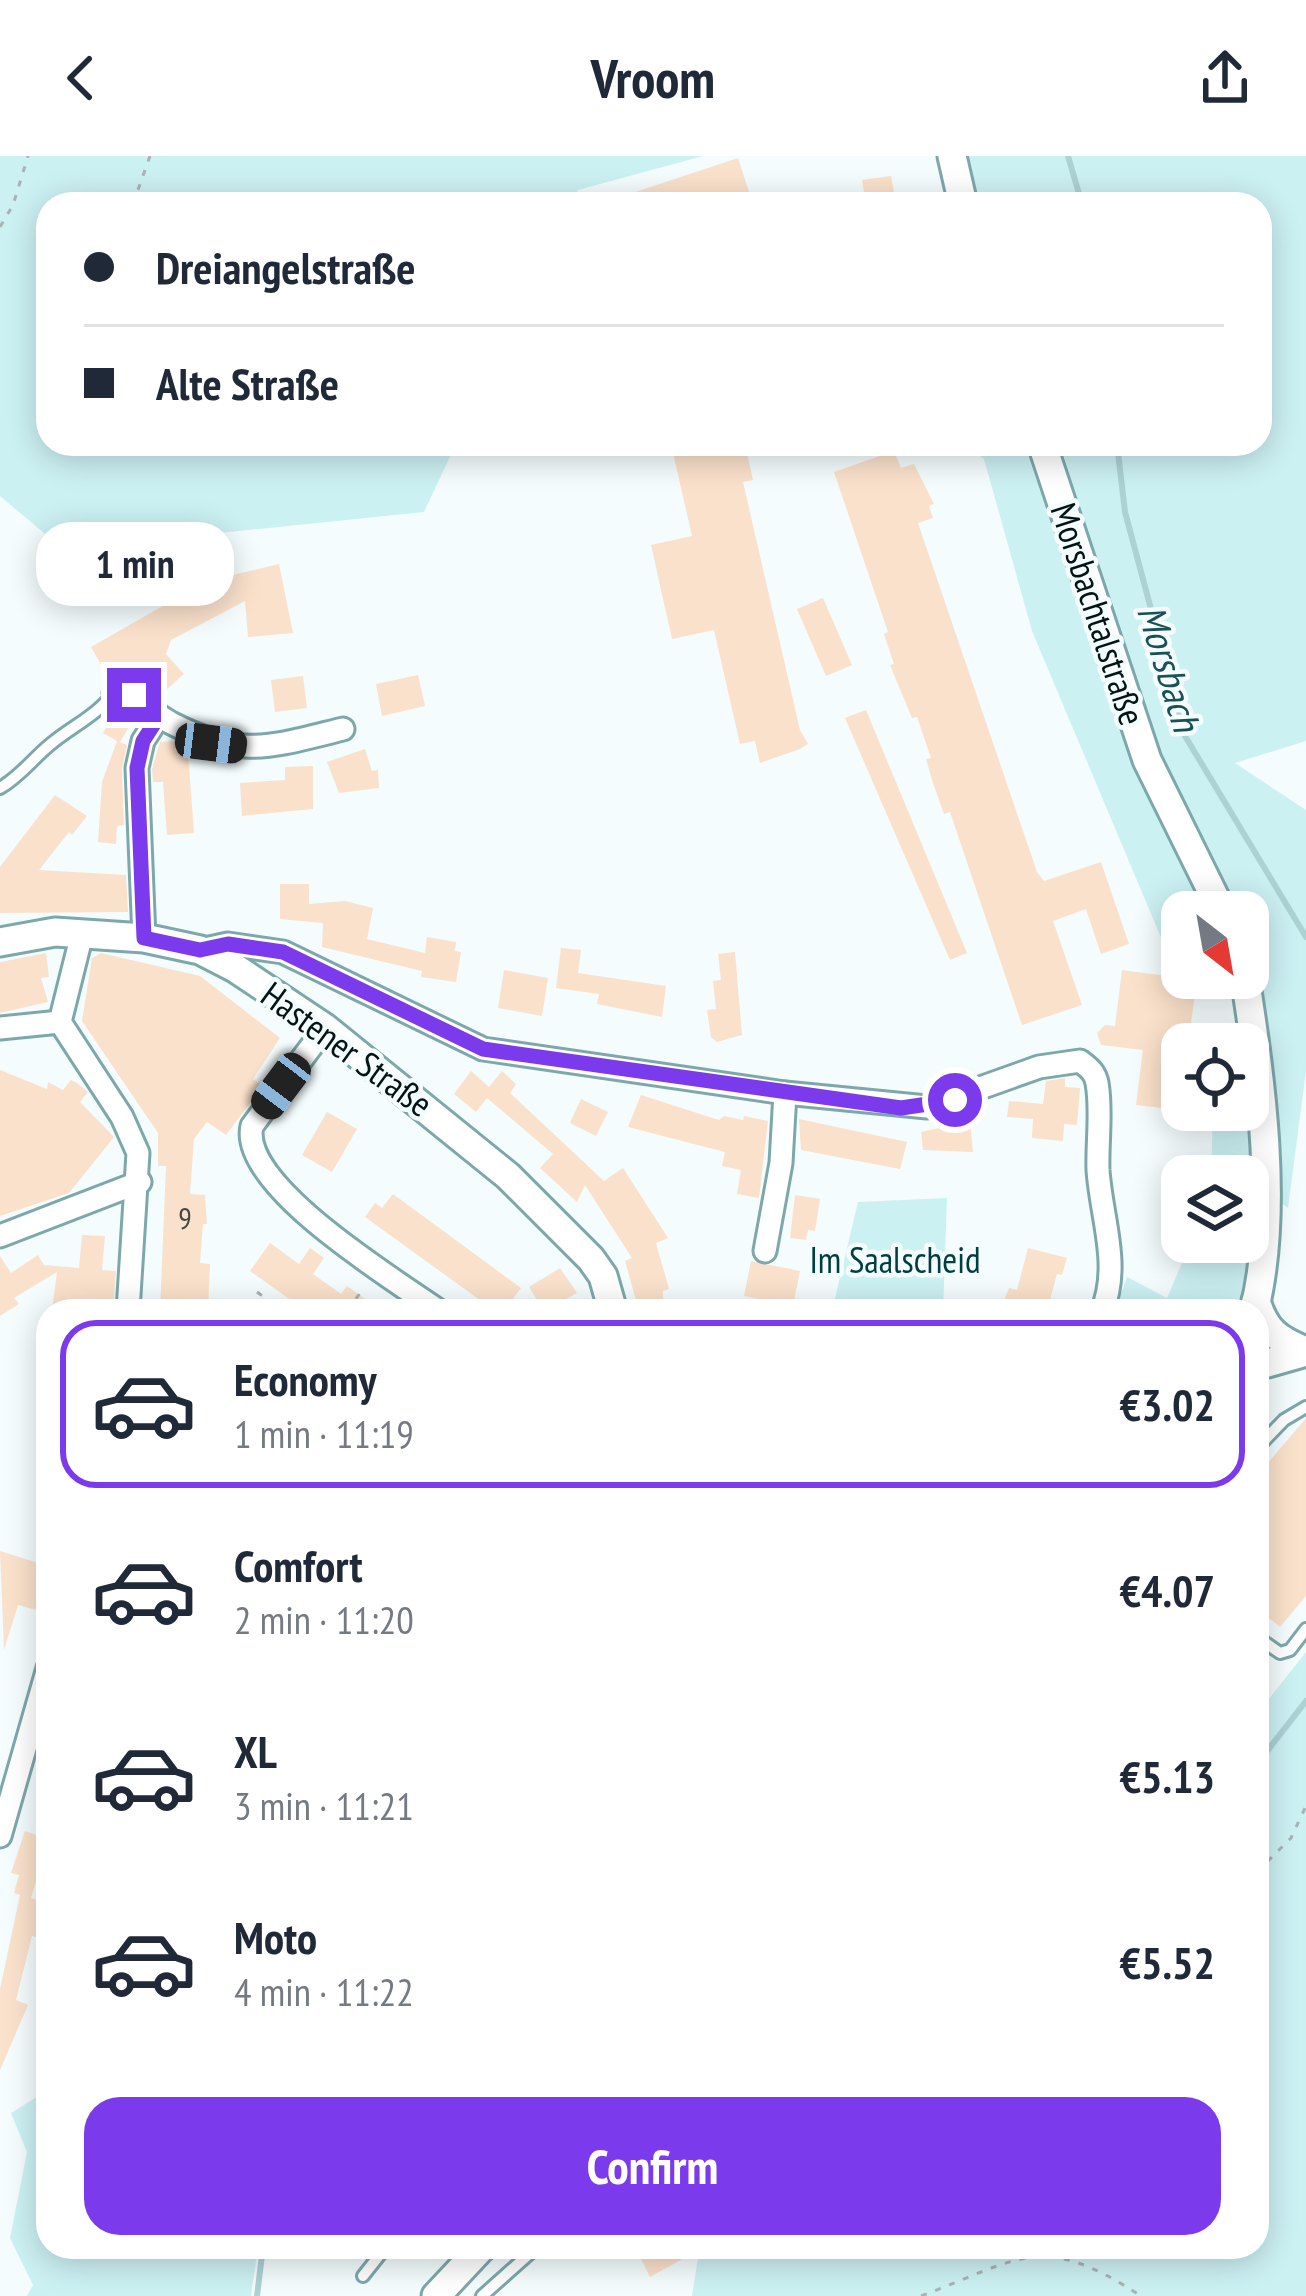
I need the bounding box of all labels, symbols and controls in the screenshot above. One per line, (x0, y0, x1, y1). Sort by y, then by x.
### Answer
text: Vroom (591, 43, 715, 113)
icon: back (48, 45, 114, 111)
icon: share (1192, 45, 1258, 111)
text: Dreiangelstraße (156, 238, 416, 296)
text: Alte Straße (156, 354, 339, 412)
street label: Morsbachtalstraße (1040, 497, 1156, 731)
callout: 1 min (35, 521, 233, 605)
text: 1 min (96, 538, 174, 589)
water label: Morsbach (1126, 599, 1213, 739)
route end (107, 668, 161, 722)
car (173, 721, 249, 765)
north arrow (1161, 891, 1269, 999)
map controls (1161, 891, 1269, 1263)
street label: Hastener Straße (252, 971, 442, 1127)
button: locate (1161, 1023, 1269, 1131)
car (245, 1046, 317, 1126)
route start (928, 1073, 982, 1127)
button: layers (1161, 1155, 1269, 1263)
house number: 9 (178, 1198, 192, 1237)
park label: Im Saalscheid (809, 1236, 981, 1283)
icon: car (90, 1350, 198, 1458)
text: Economy (234, 1350, 377, 1408)
text: €3.02 (1119, 1375, 1215, 1433)
text: 1 min · 11:19 (234, 1408, 414, 1459)
icon: car (90, 1536, 198, 1644)
text: Comfort (234, 1536, 363, 1594)
text: €4.07 (1119, 1561, 1215, 1619)
text: 2 min · 11:20 (234, 1594, 414, 1645)
icon: car (90, 1722, 198, 1830)
text: XL (234, 1722, 277, 1780)
text: €5.13 (1119, 1747, 1215, 1805)
text: 3 min · 11:21 (234, 1780, 414, 1831)
icon: car (90, 1908, 198, 2016)
text: Moto (234, 1908, 317, 1966)
text: €5.52 (1119, 1933, 1215, 1991)
text: 4 min · 11:22 (234, 1966, 414, 2017)
button: Confirm (84, 2097, 1221, 2235)

